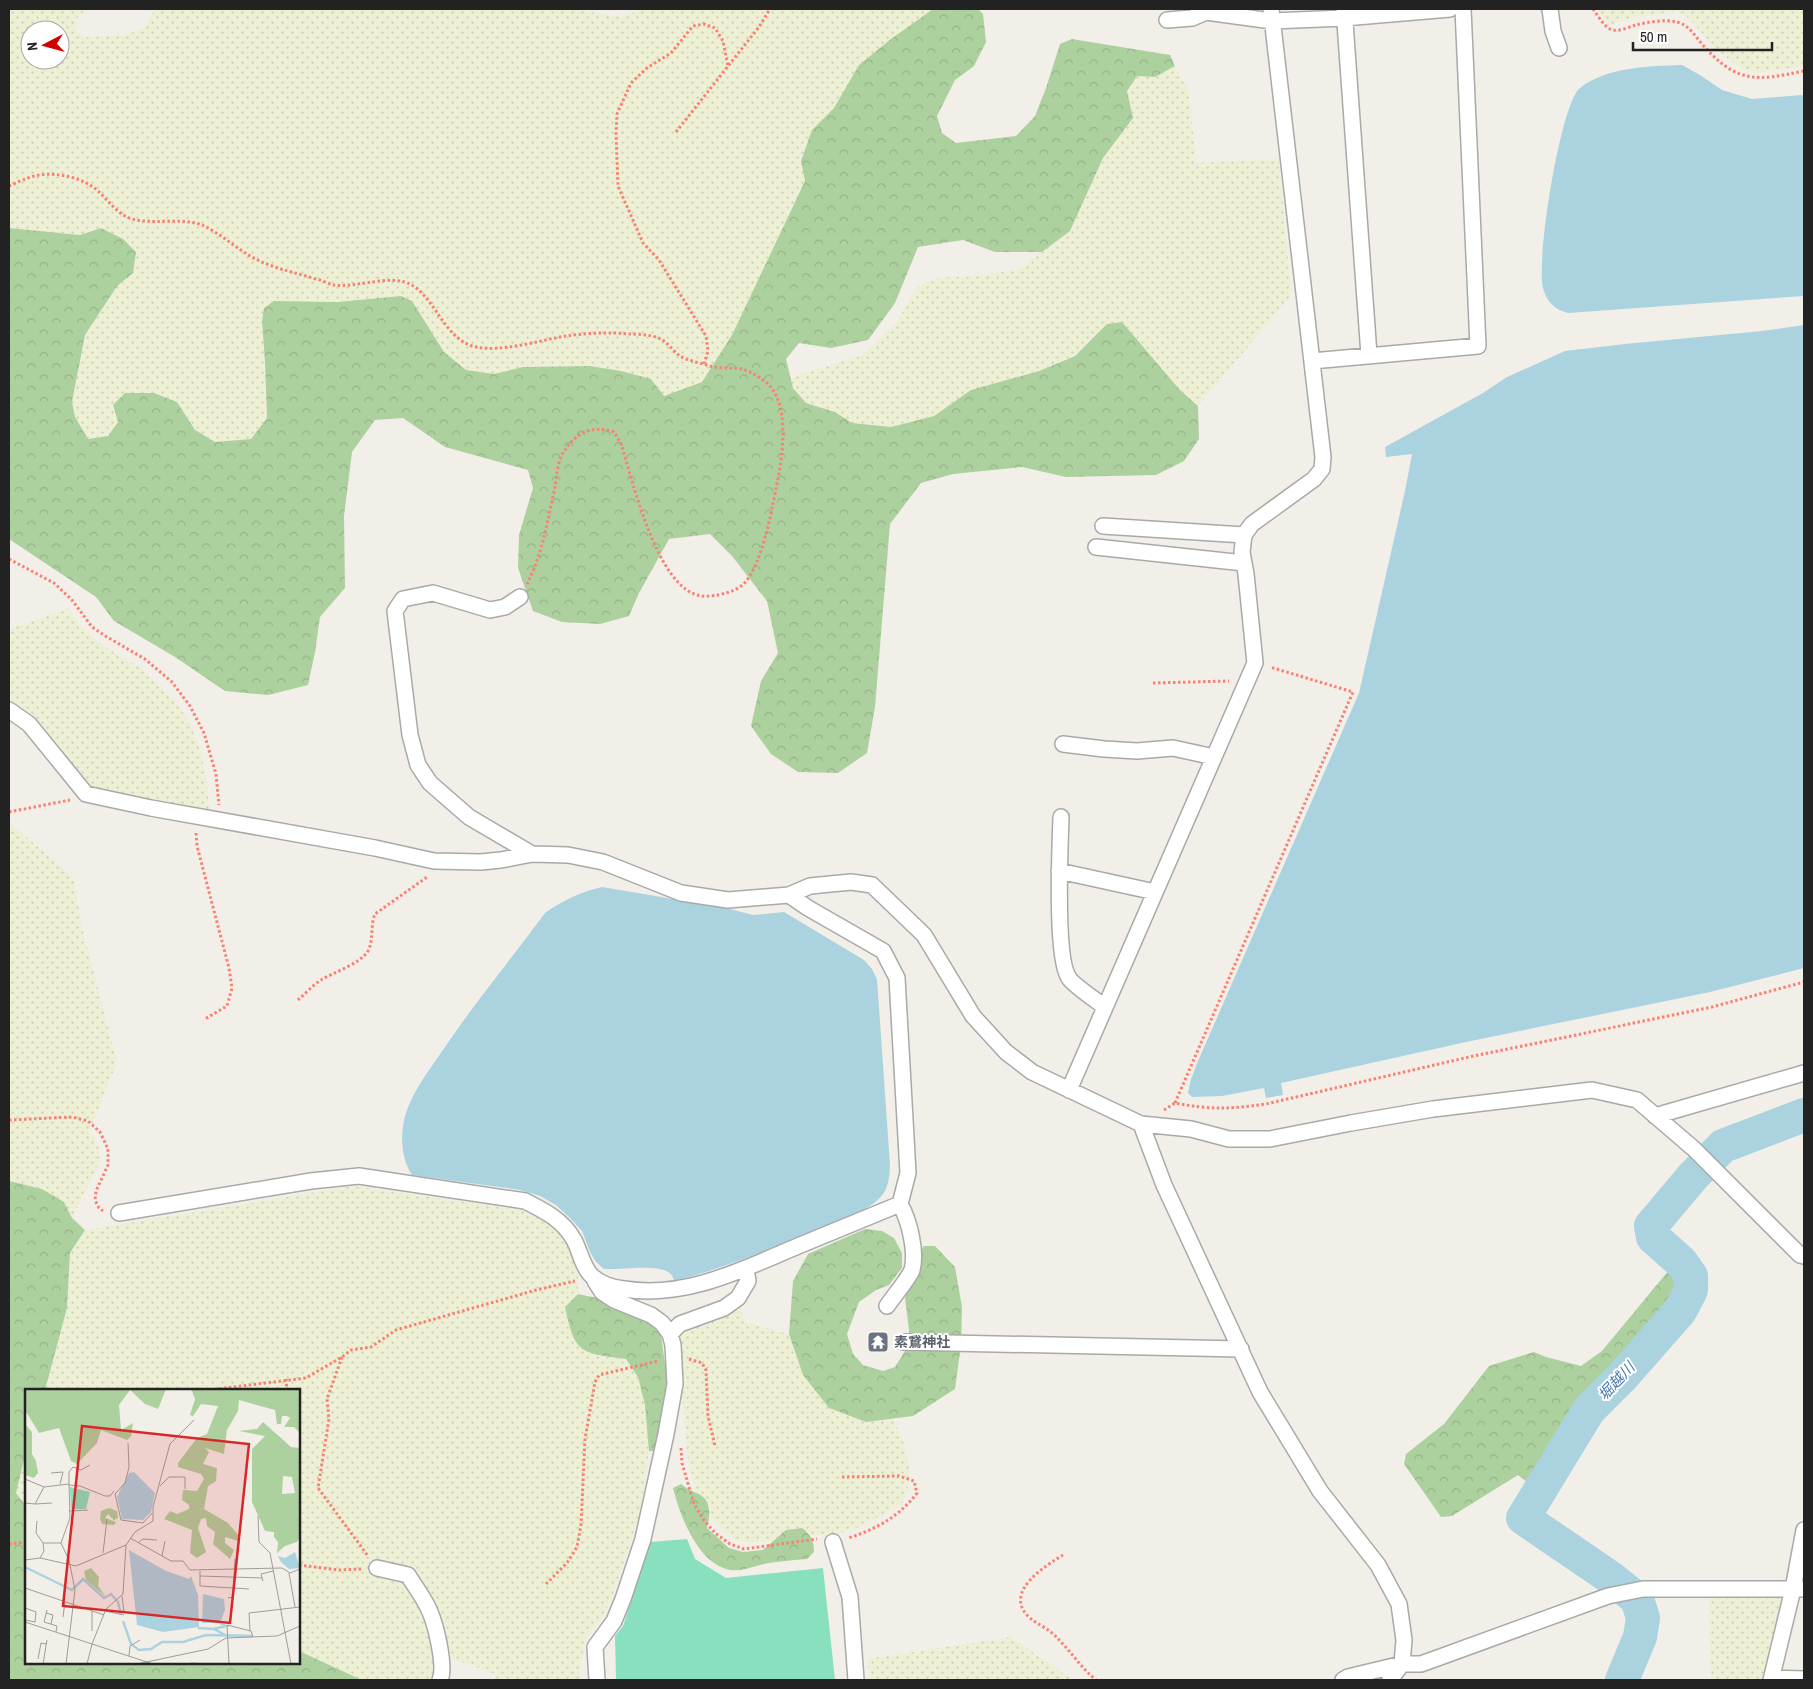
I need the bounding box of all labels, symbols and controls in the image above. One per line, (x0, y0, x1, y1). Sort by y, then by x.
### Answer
north arrow (20, 20, 70, 70)
scale bar (1633, 20, 1772, 52)
text: 50 m (1640, 26, 1667, 47)
text: N (23, 41, 41, 51)
temple icon: 素鵞神社 (866, 1330, 890, 1354)
place label: 素鵞神社 (894, 1333, 950, 1351)
water label: 堀越川 (1593, 1356, 1640, 1405)
inset map (25, 1389, 300, 1664)

